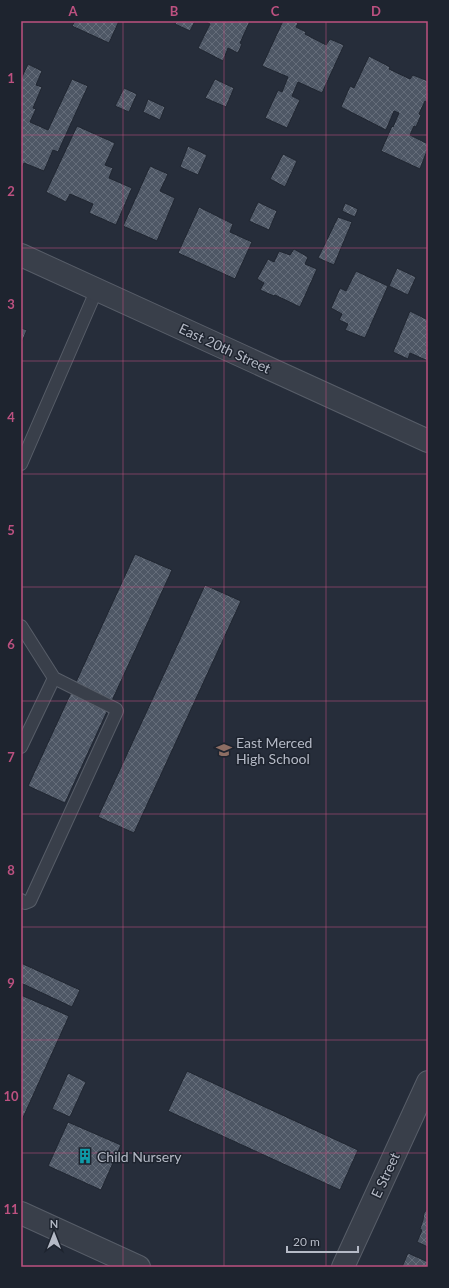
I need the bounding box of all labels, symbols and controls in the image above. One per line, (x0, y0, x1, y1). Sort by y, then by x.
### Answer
text: A (67, 3, 78, 19)
text: B (170, 3, 179, 19)
text: C (271, 3, 280, 19)
text: D (371, 3, 381, 19)
text: 1 (7, 70, 15, 86)
text: 2 (7, 183, 15, 199)
text: 3 (7, 296, 15, 312)
street label: East 20th Street (176, 319, 274, 377)
text: 4 (7, 409, 15, 425)
text: 5 (7, 522, 15, 538)
text: 6 (7, 636, 15, 652)
place label: East Merced High School (236, 734, 312, 767)
school or university icon: East Merced High School (215, 741, 233, 759)
text: 7 (7, 749, 15, 765)
text: 8 (7, 862, 15, 878)
text: 9 (7, 975, 15, 991)
text: 10 (3, 1088, 19, 1104)
building icon: Child Nursery (76, 1147, 94, 1165)
place label: Child Nursery (97, 1148, 182, 1165)
street label: E Street (367, 1149, 403, 1201)
text: 11 (3, 1201, 19, 1217)
north arrow (34, 1214, 74, 1254)
text: N (50, 1217, 58, 1230)
scale bar (287, 1228, 358, 1254)
text: 20 m (293, 1234, 320, 1249)

